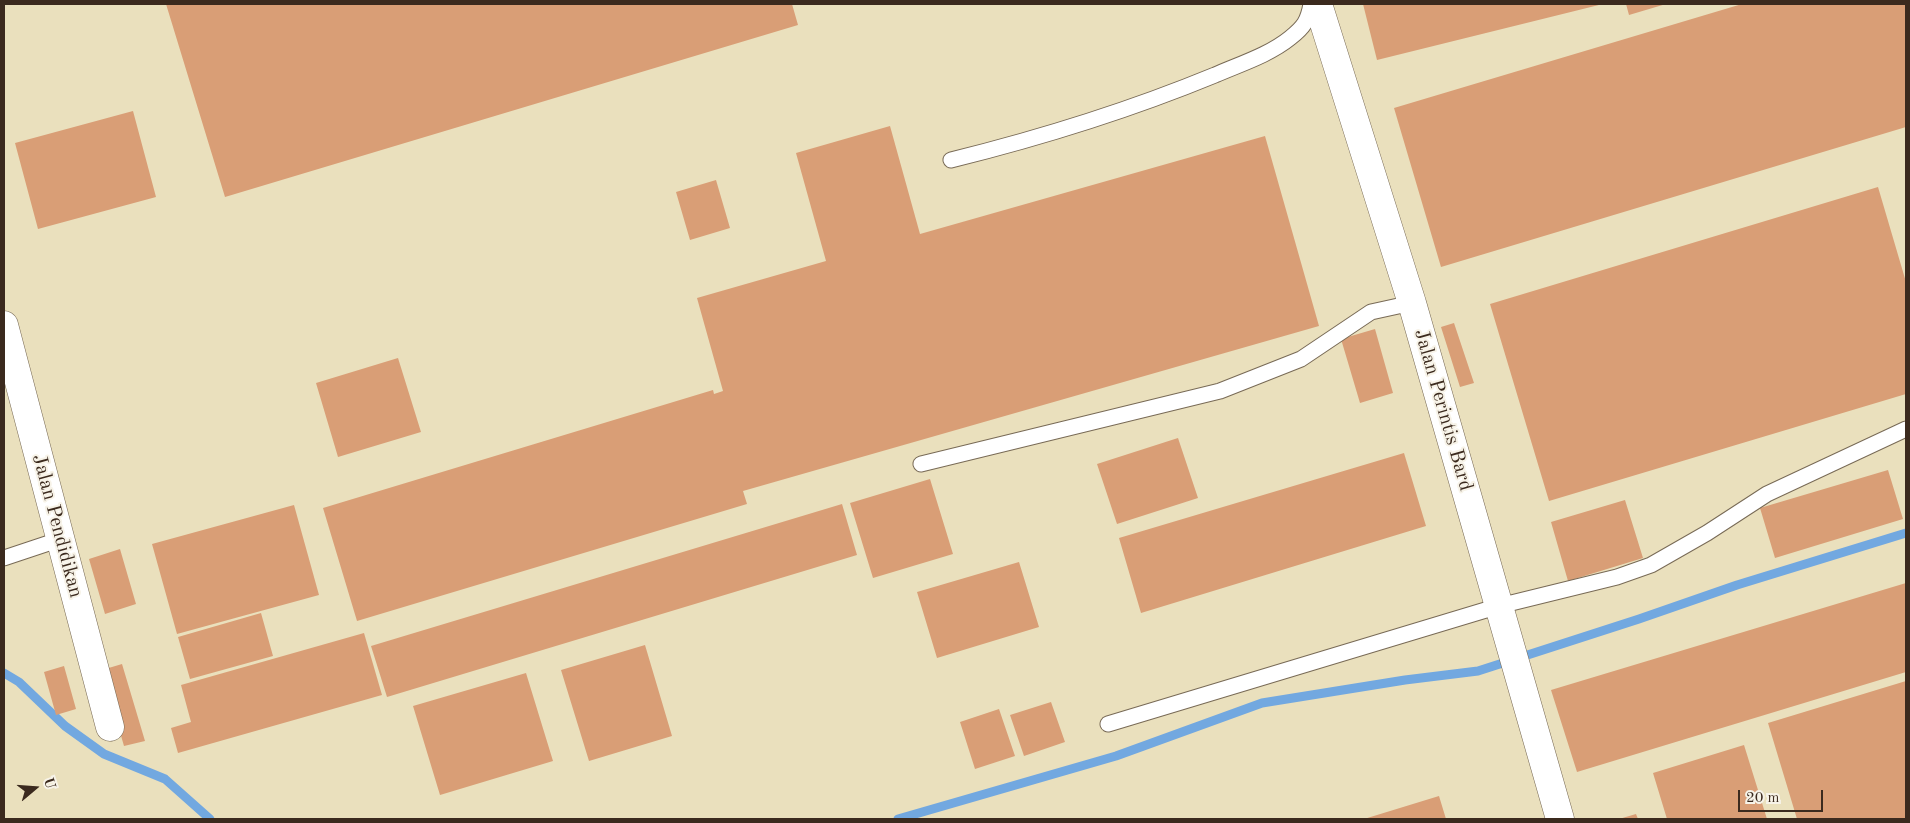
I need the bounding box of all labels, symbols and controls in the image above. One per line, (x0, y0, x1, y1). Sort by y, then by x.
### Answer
street label: Jalan Perintis Bard (1408, 326, 1478, 494)
street label: Jalan Pendidikan (26, 452, 88, 600)
north arrow (10, 763, 60, 813)
text: U (41, 776, 58, 791)
scale bar (1740, 780, 1825, 812)
text: 20 m (1746, 791, 1780, 806)

